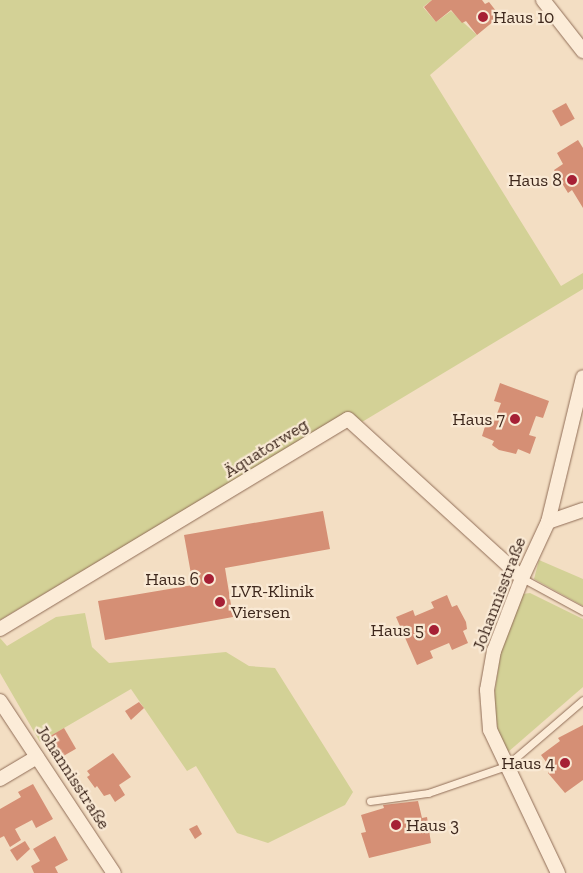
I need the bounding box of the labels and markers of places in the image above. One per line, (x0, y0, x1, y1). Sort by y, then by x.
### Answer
place label: Haus 10 (493, 6, 554, 28)
marker: Haus 10 (477, 11, 489, 23)
place label: Haus 8 (508, 169, 562, 191)
marker: Haus 8 (566, 174, 578, 186)
place label: Haus 7 (452, 408, 505, 430)
marker: Haus 7 (509, 413, 521, 425)
place label: Haus 6 (145, 568, 199, 590)
marker: Haus 6 (203, 573, 215, 585)
place label: LVR-Klinik Viersen (231, 581, 314, 624)
marker: LVR-Klinik Viersen (213, 595, 227, 609)
place label: Haus 5 (371, 619, 424, 641)
marker: Haus 5 (428, 624, 440, 636)
place label: Haus 4 (501, 752, 555, 774)
marker: Haus 4 (559, 757, 571, 769)
place label: Haus 3 (406, 814, 459, 836)
marker: Haus 3 (390, 819, 402, 831)

